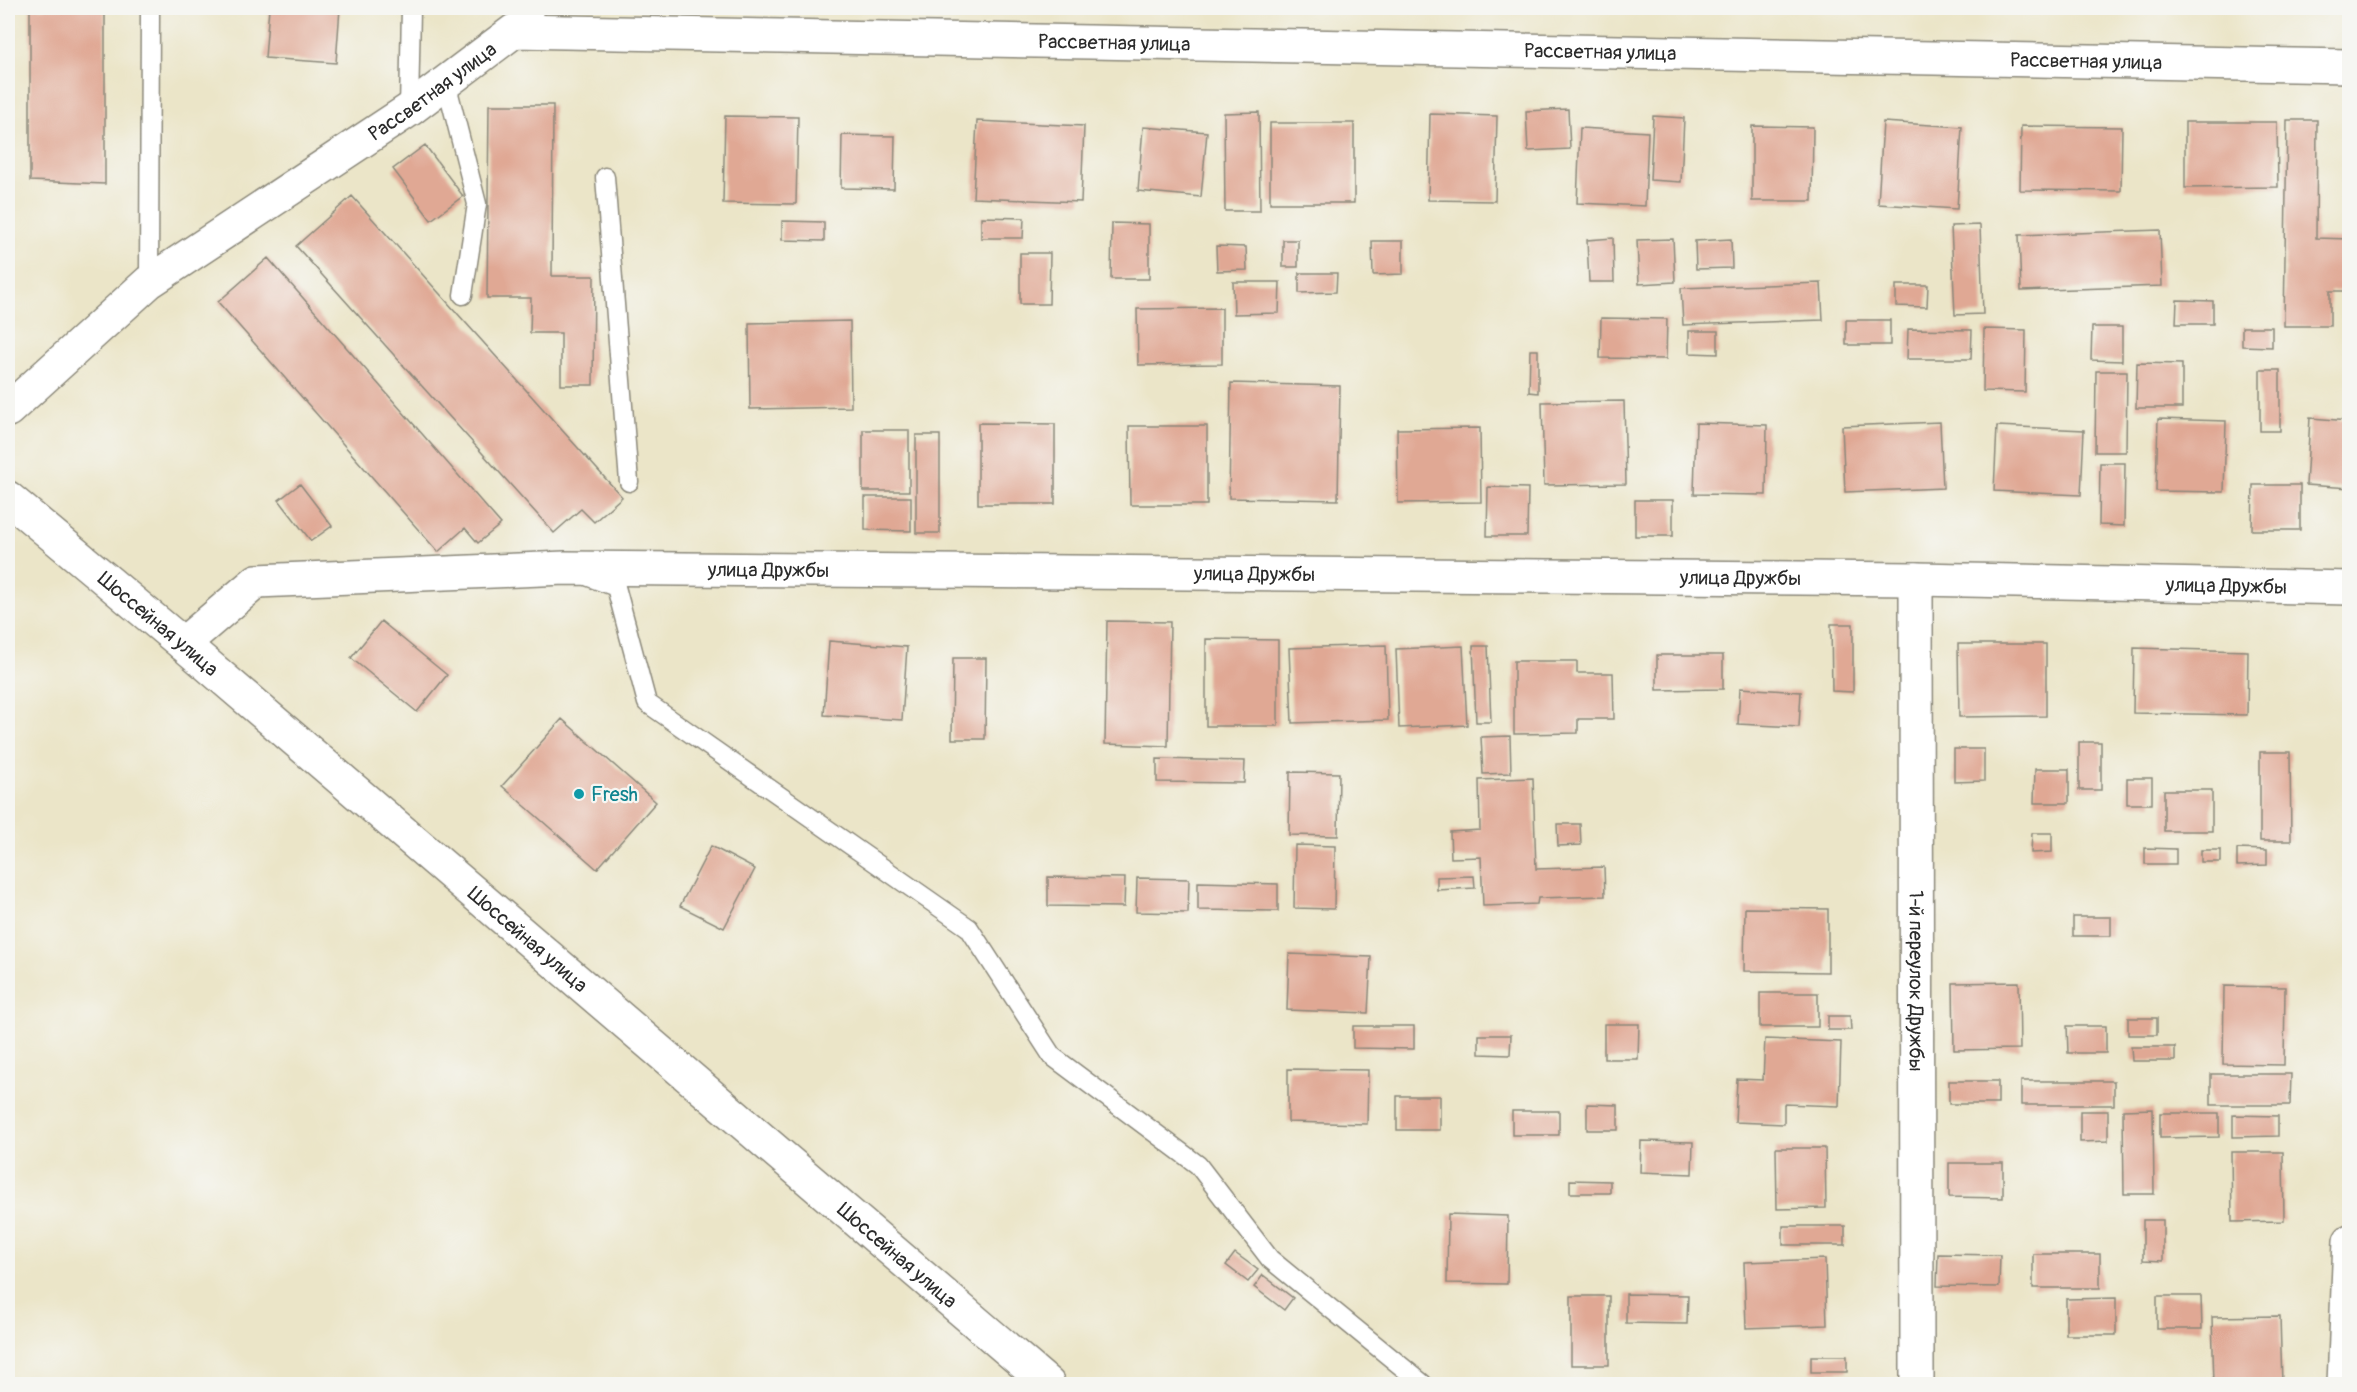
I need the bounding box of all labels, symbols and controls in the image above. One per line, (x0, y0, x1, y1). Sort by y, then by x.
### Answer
street label: Рассветная улица (1038, 29, 1191, 57)
street label: Рассветная улица (364, 37, 501, 146)
street label: Рассветная улица (1524, 38, 1677, 66)
street label: Рассветная улица (2010, 48, 2162, 75)
street label: улица Дружбы (707, 557, 829, 583)
street label: улица Дружбы (1193, 561, 1315, 587)
street label: улица Дружбы (1679, 565, 1801, 591)
street label: Шоссейная улица (93, 566, 223, 682)
street label: улица Дружбы (2164, 572, 2287, 600)
place label: Fresh (591, 782, 638, 807)
marker: Fresh (572, 787, 586, 801)
street label: Шоссейная улица (463, 881, 593, 998)
street label: 1-й переулок Дружбы (1903, 890, 1929, 1072)
street label: Шоссейная улица (832, 1197, 962, 1314)

